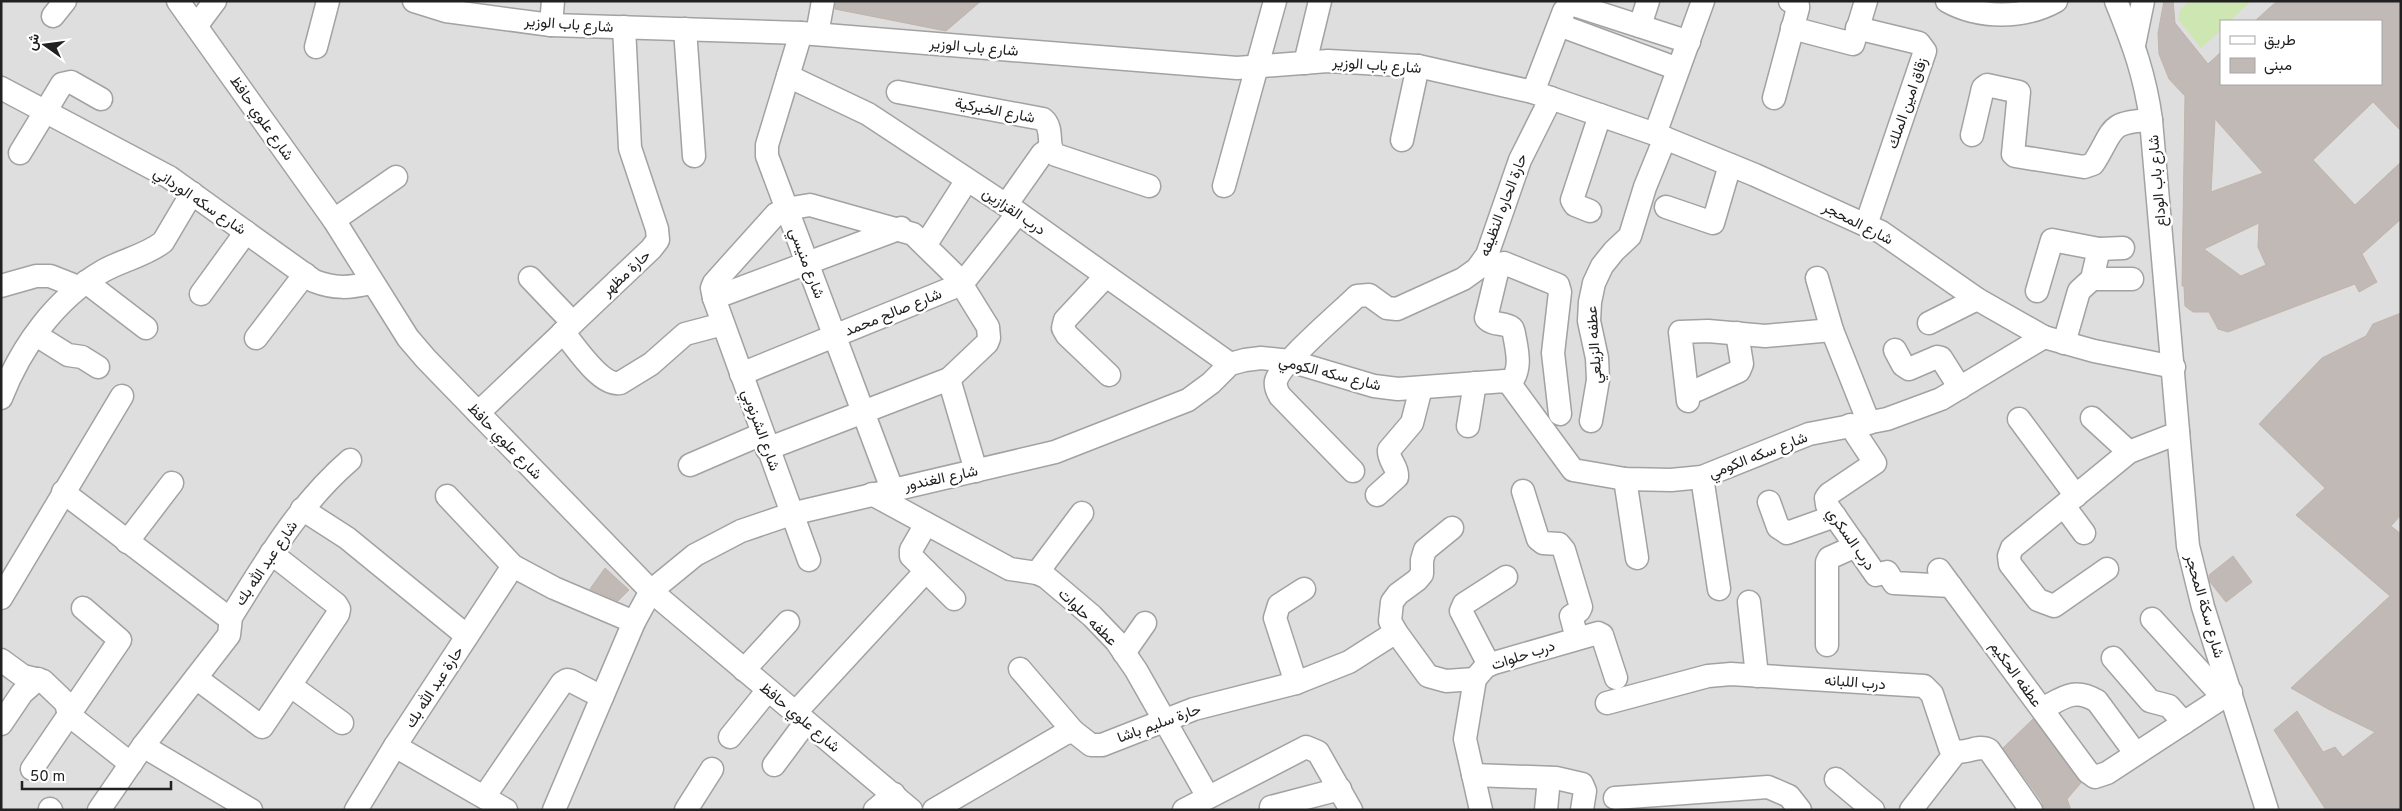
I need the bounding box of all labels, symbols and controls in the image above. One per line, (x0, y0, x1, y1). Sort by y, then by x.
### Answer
street label: شارع باب الوزير (523, 13, 614, 38)
north arrow (20, 20, 70, 70)
legend (2220, 20, 2382, 85)
text: ش (24, 32, 44, 52)
text: طريق (2264, 32, 2296, 51)
street label: شارع باب الوزير (928, 35, 1019, 62)
street label: شارع باب الوزير (1331, 54, 1422, 79)
street label: زقاق امين الملك (1884, 55, 1933, 152)
text: مبنى (2264, 57, 2292, 76)
street label: شارع علوي حافظ (223, 73, 297, 166)
street label: شارع الخبركية (953, 94, 1037, 129)
street label: شارع باب الوداع (2145, 134, 2172, 228)
street label: حارة الحاره النظيفه (1476, 151, 1533, 260)
street label: شارع سكه الورداني (148, 164, 249, 242)
street label: درب القزازين (978, 184, 1049, 240)
street label: شارع المحجر (1818, 198, 1896, 250)
street label: شارع منيسي (781, 225, 828, 303)
street label: حارة مظهر (598, 247, 655, 302)
street label: شارع صالح محمد (842, 285, 945, 342)
street label: عطفه الزيلعي (1583, 305, 1610, 385)
street label: شارع سكه الكومي (1276, 353, 1383, 398)
street label: شارع الشرنوبي (734, 387, 783, 475)
street label: شارع علوي حافظ (461, 400, 545, 486)
street label: شارع سكه الكومي (1706, 429, 1812, 486)
street label: شارع الغندور (902, 462, 980, 497)
street label: درب السكري (1820, 505, 1878, 576)
street label: شارع عبد الله بك (231, 517, 303, 610)
street label: شارع سكة المحجر (2179, 551, 2227, 661)
street label: عطفه حلوات (1053, 585, 1121, 651)
street label: درب حلوات (1489, 637, 1558, 676)
street label: عطفه الحكيم (1984, 638, 2045, 712)
street label: حارة عبد الله بك (401, 643, 469, 732)
street label: درب اللبانه (1824, 672, 1886, 695)
street label: شارع علوي حافظ (754, 679, 843, 759)
street label: حارة سليم باشا (1115, 700, 1204, 748)
scale bar (22, 758, 171, 790)
text: 50 m (30, 768, 65, 787)

